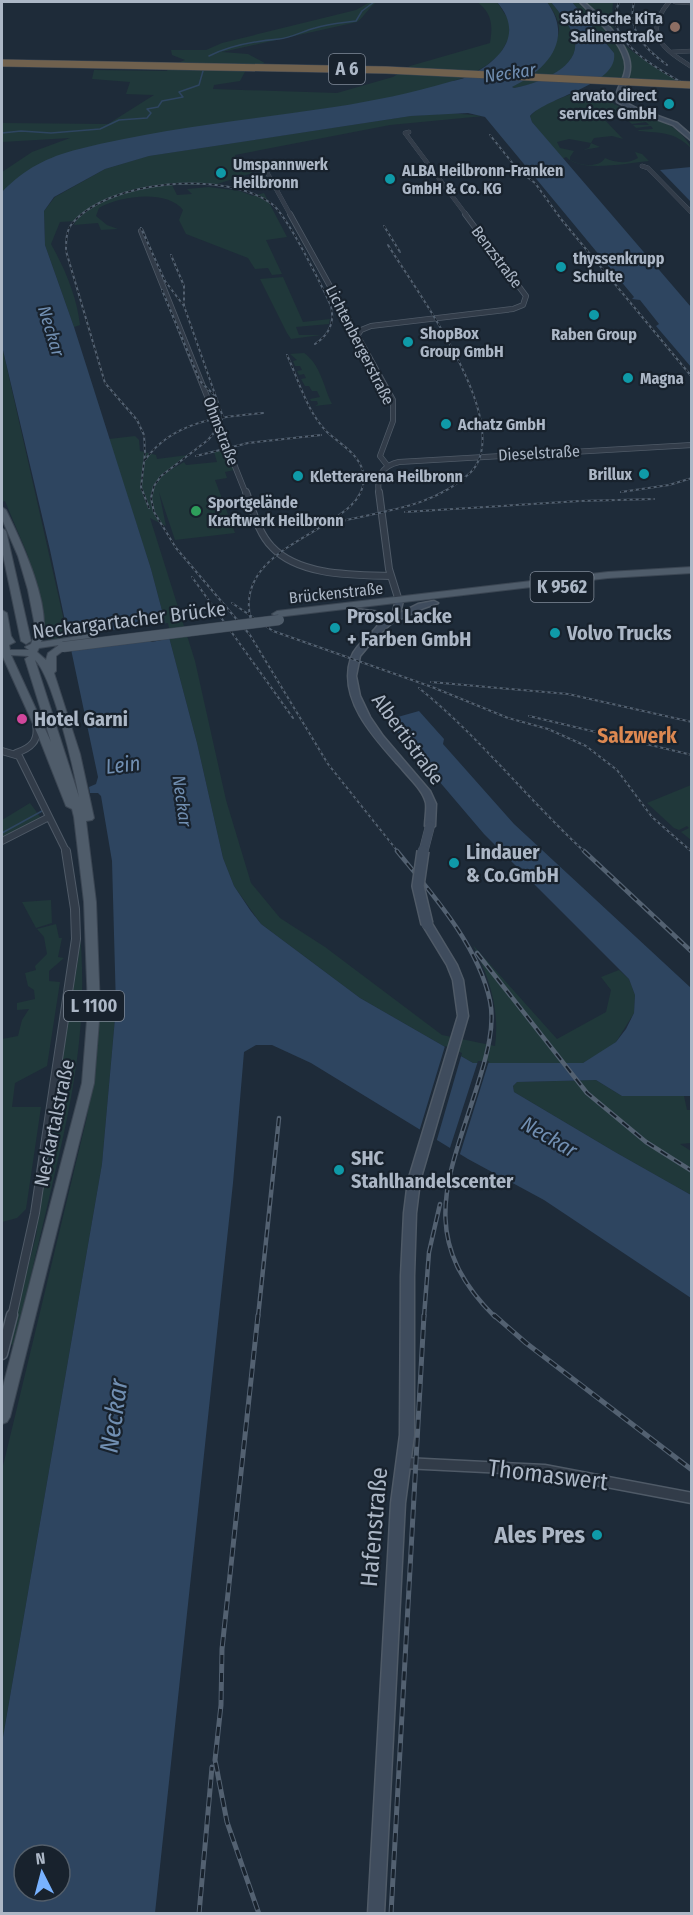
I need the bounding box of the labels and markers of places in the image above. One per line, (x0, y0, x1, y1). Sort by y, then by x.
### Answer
place label: Städtische KiTa Salinenstraße (561, 9, 663, 46)
marker: Städtische KiTa Salinenstraße (668, 20, 682, 34)
place label: arvato direct services GmbH (559, 86, 657, 123)
marker: arvato direct services GmbH (662, 97, 676, 111)
place label: Umspannwerk Heilbronn (233, 155, 329, 192)
place label: ALBA Heilbronn-Franken GmbH & Co. KG (401, 161, 563, 198)
marker: Umspannwerk Heilbronn (214, 166, 228, 180)
marker: ALBA Heilbronn-Franken GmbH & Co. KG (383, 172, 397, 186)
place label: thyssenkrupp Schulte (573, 249, 665, 286)
marker: thyssenkrupp Schulte (554, 260, 568, 274)
marker: Raben Group (587, 308, 601, 322)
place label: ShopBox Group GmbH (420, 324, 504, 361)
place label: Raben Group (551, 325, 637, 344)
marker: ShopBox Group GmbH (401, 335, 415, 349)
place label: Magna (640, 369, 684, 388)
marker: Magna (621, 371, 635, 385)
place label: Achatz GmbH (457, 415, 546, 434)
marker: Achatz GmbH (439, 417, 453, 431)
place label: Brillux (589, 465, 632, 484)
place label: Kletterarena Heilbronn (310, 467, 463, 486)
marker: Brillux (637, 467, 651, 481)
marker: Kletterarena Heilbronn (291, 469, 305, 483)
place label: Sportgelände Kraftwerk Heilbronn (208, 493, 344, 530)
marker: Sportgelände Kraftwerk Heilbronn (189, 504, 203, 518)
place label: Prosol Lacke + Farben GmbH (347, 604, 471, 651)
marker: Prosol Lacke + Farben GmbH (328, 621, 342, 635)
place label: Volvo Trucks (566, 621, 672, 645)
marker: Volvo Trucks (548, 626, 562, 640)
place label: Hotel Garni (34, 707, 128, 731)
marker: Hotel Garni (15, 712, 29, 726)
place label: Lindauer & Co.GmbH (466, 840, 559, 887)
marker: Lindauer & Co.GmbH (447, 856, 461, 870)
place label: SHC Stahlhandelscenter (351, 1146, 514, 1193)
marker: SHC Stahlhandelscenter (332, 1163, 346, 1177)
place label: Ales Pres (493, 1521, 585, 1549)
marker: Ales Pres (590, 1528, 604, 1542)

